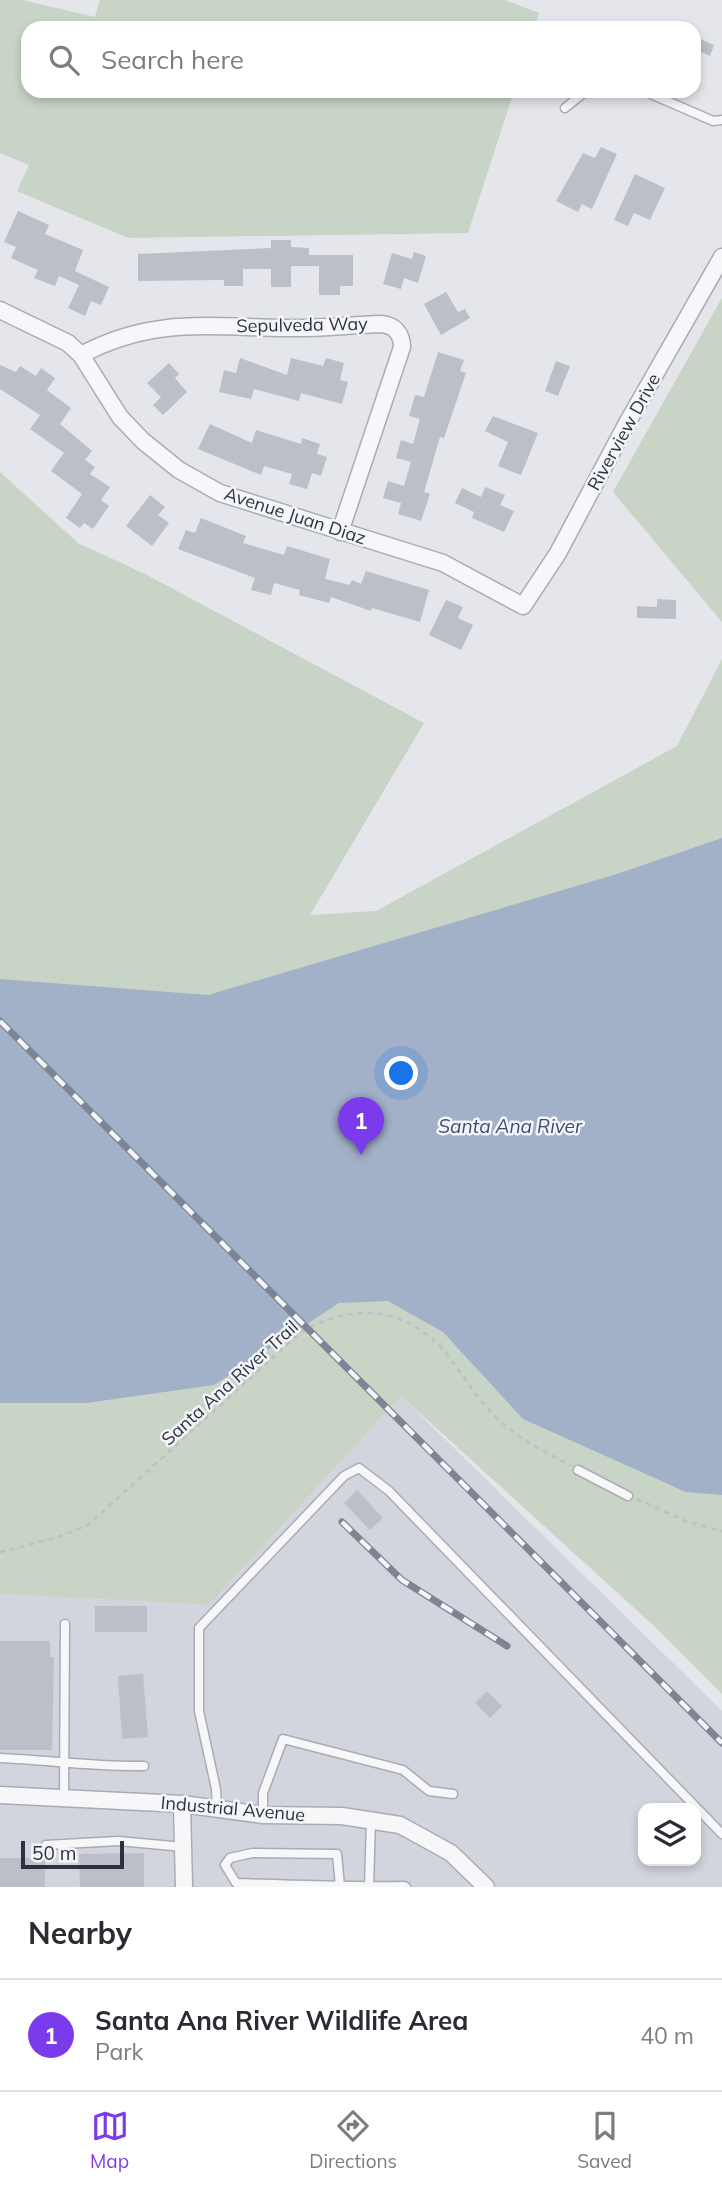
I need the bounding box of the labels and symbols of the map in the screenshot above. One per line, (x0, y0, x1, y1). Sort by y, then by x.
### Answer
street label: Sepulveda Way (236, 312, 368, 337)
street label: Riverview Drive (582, 369, 665, 494)
street label: Avenue Juan Diaz (221, 482, 369, 549)
your location (384, 1056, 418, 1090)
pin: 1 (338, 1097, 384, 1155)
water label: Santa Ana River (438, 1114, 583, 1138)
street label: Santa Ana River Trail (157, 1315, 303, 1450)
street label: Industrial Avenue (160, 1791, 306, 1826)
scale bar (21, 1838, 124, 1870)

